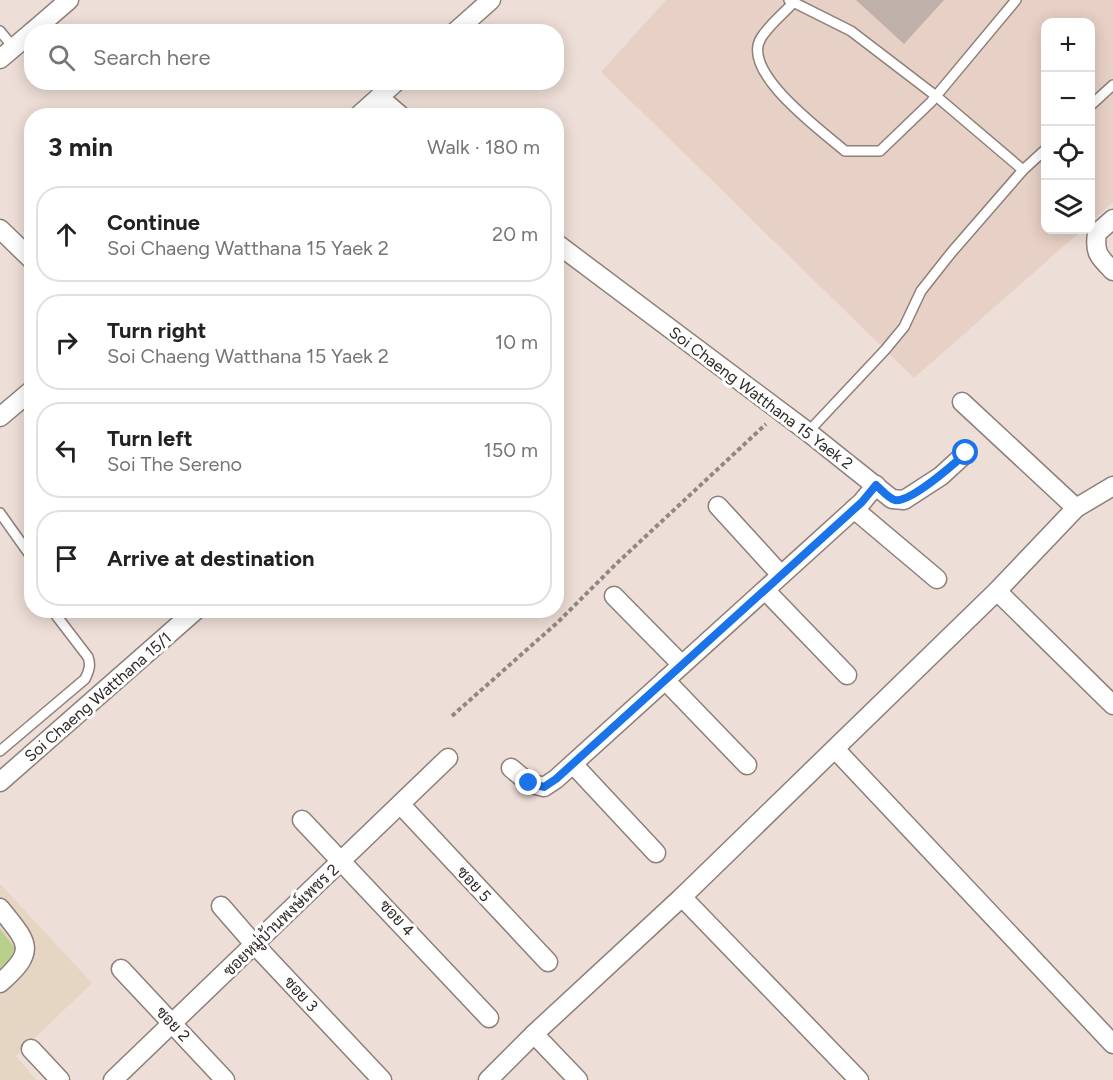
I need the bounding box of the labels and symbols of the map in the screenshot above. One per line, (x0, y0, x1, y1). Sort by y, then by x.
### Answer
street label: Soi Chaeng Watthana 15 Yaek 2 (665, 323, 857, 473)
route start (952, 439, 978, 465)
street label: Soi Chaeng Watthana 15/1 (21, 628, 175, 766)
route end (515, 769, 541, 795)
street label: ซอยหมู่บ้านพงษ์เพชร 2 (217, 858, 344, 981)
street label: ซอย 5 (453, 862, 495, 906)
street label: ซอย 4 (376, 896, 418, 940)
street label: ซอย 3 (280, 973, 322, 1015)
street label: ซอย 2 (152, 1002, 194, 1046)

